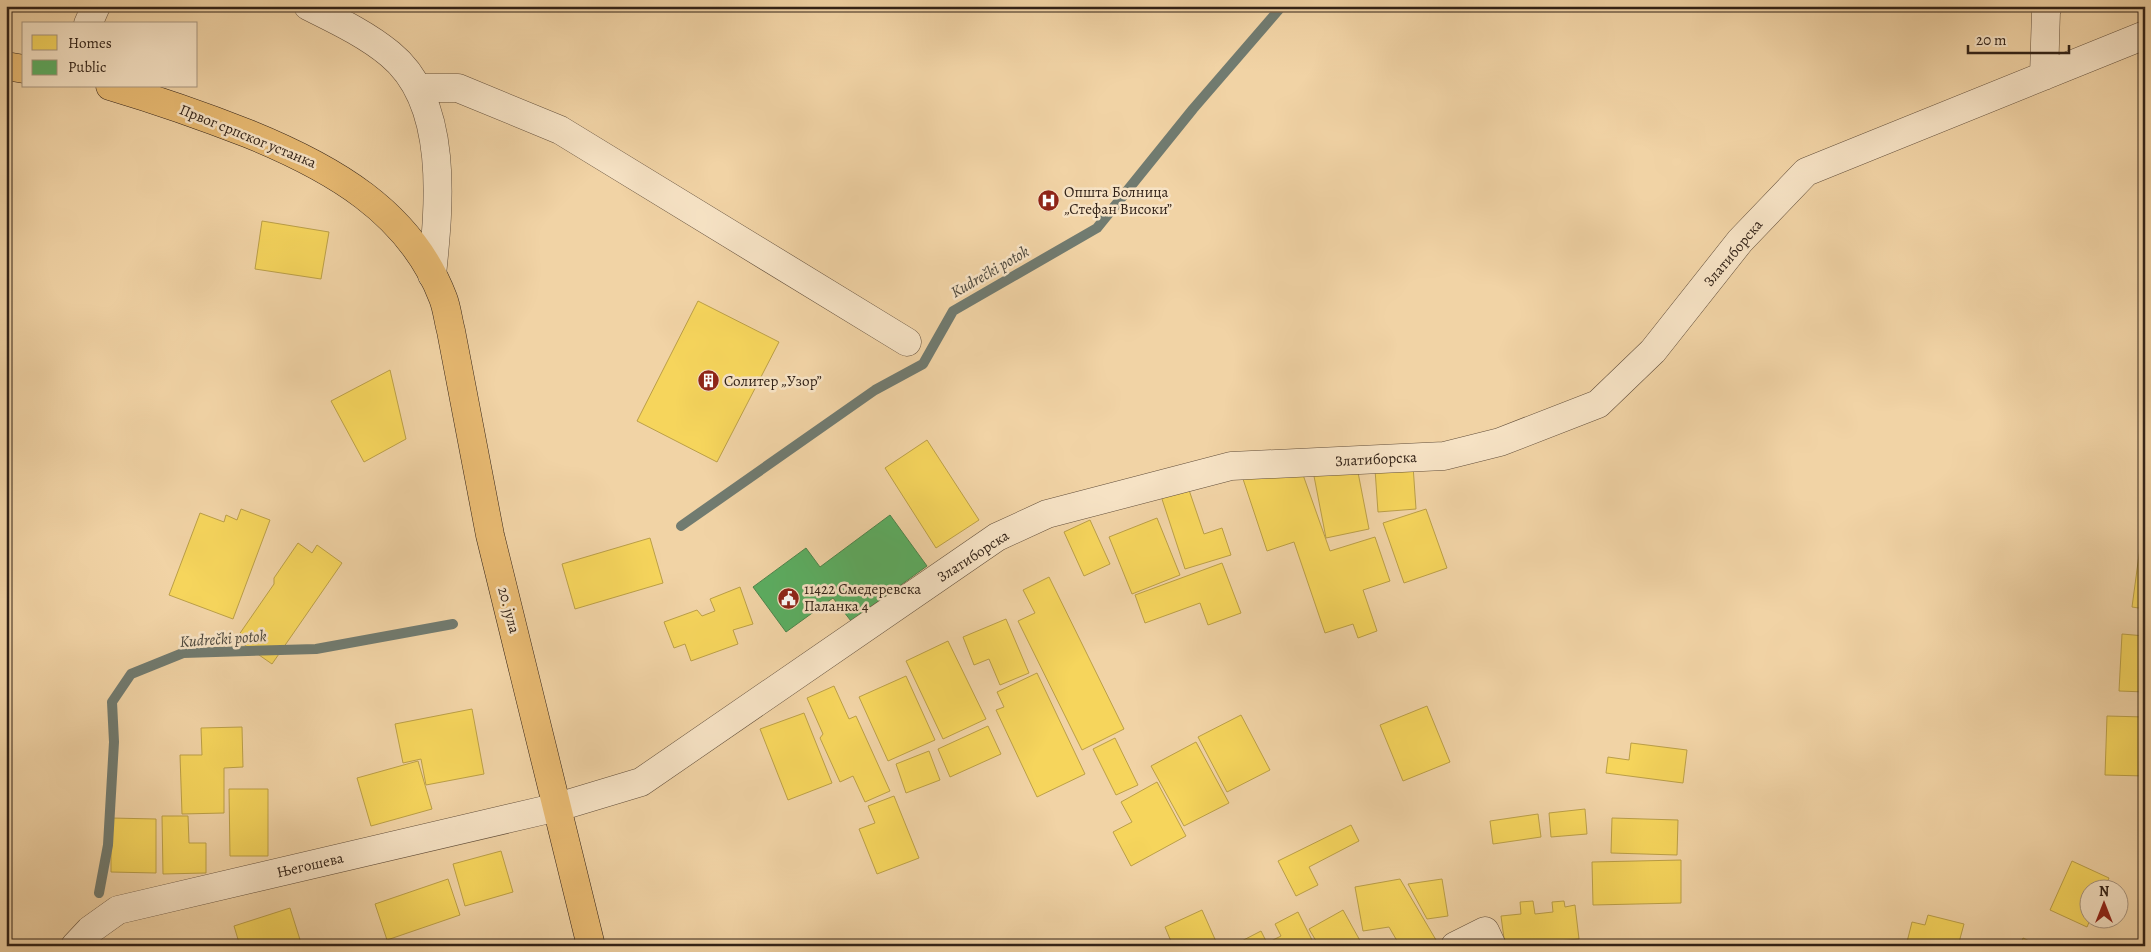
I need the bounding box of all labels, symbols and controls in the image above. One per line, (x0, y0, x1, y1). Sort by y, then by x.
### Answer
legend (22, 22, 198, 88)
scale bar (1968, 22, 2070, 54)
text: 20 m (1976, 30, 2007, 50)
text: Homes (68, 33, 112, 53)
text: Public (68, 57, 106, 77)
street label: Првог српског устанка (177, 99, 319, 173)
place label: Општа Болница „Стефан Високи” (1064, 182, 1172, 219)
hospital icon: Општа Болница „Стефан Високи” (1036, 189, 1060, 213)
street label: Златиборска (1699, 215, 1767, 291)
water label: Kudrečki potok (947, 241, 1033, 303)
building icon: Солитер „Узор” (696, 369, 720, 393)
place label: Солитер „Узор” (724, 371, 822, 391)
street label: Златиборска (1335, 447, 1418, 471)
street label: Златиборска (933, 525, 1013, 587)
place label: 11422 Смедеревска Паланка 4 (804, 579, 921, 616)
street label: 20. јула (493, 585, 525, 636)
public building icon: 11422 Смедеревска Паланка 4 (776, 586, 800, 610)
water label: Kudrečki potok (179, 625, 267, 653)
street label: Његошева (275, 848, 346, 882)
north arrow (2078, 880, 2128, 930)
text: N (2099, 882, 2109, 901)

